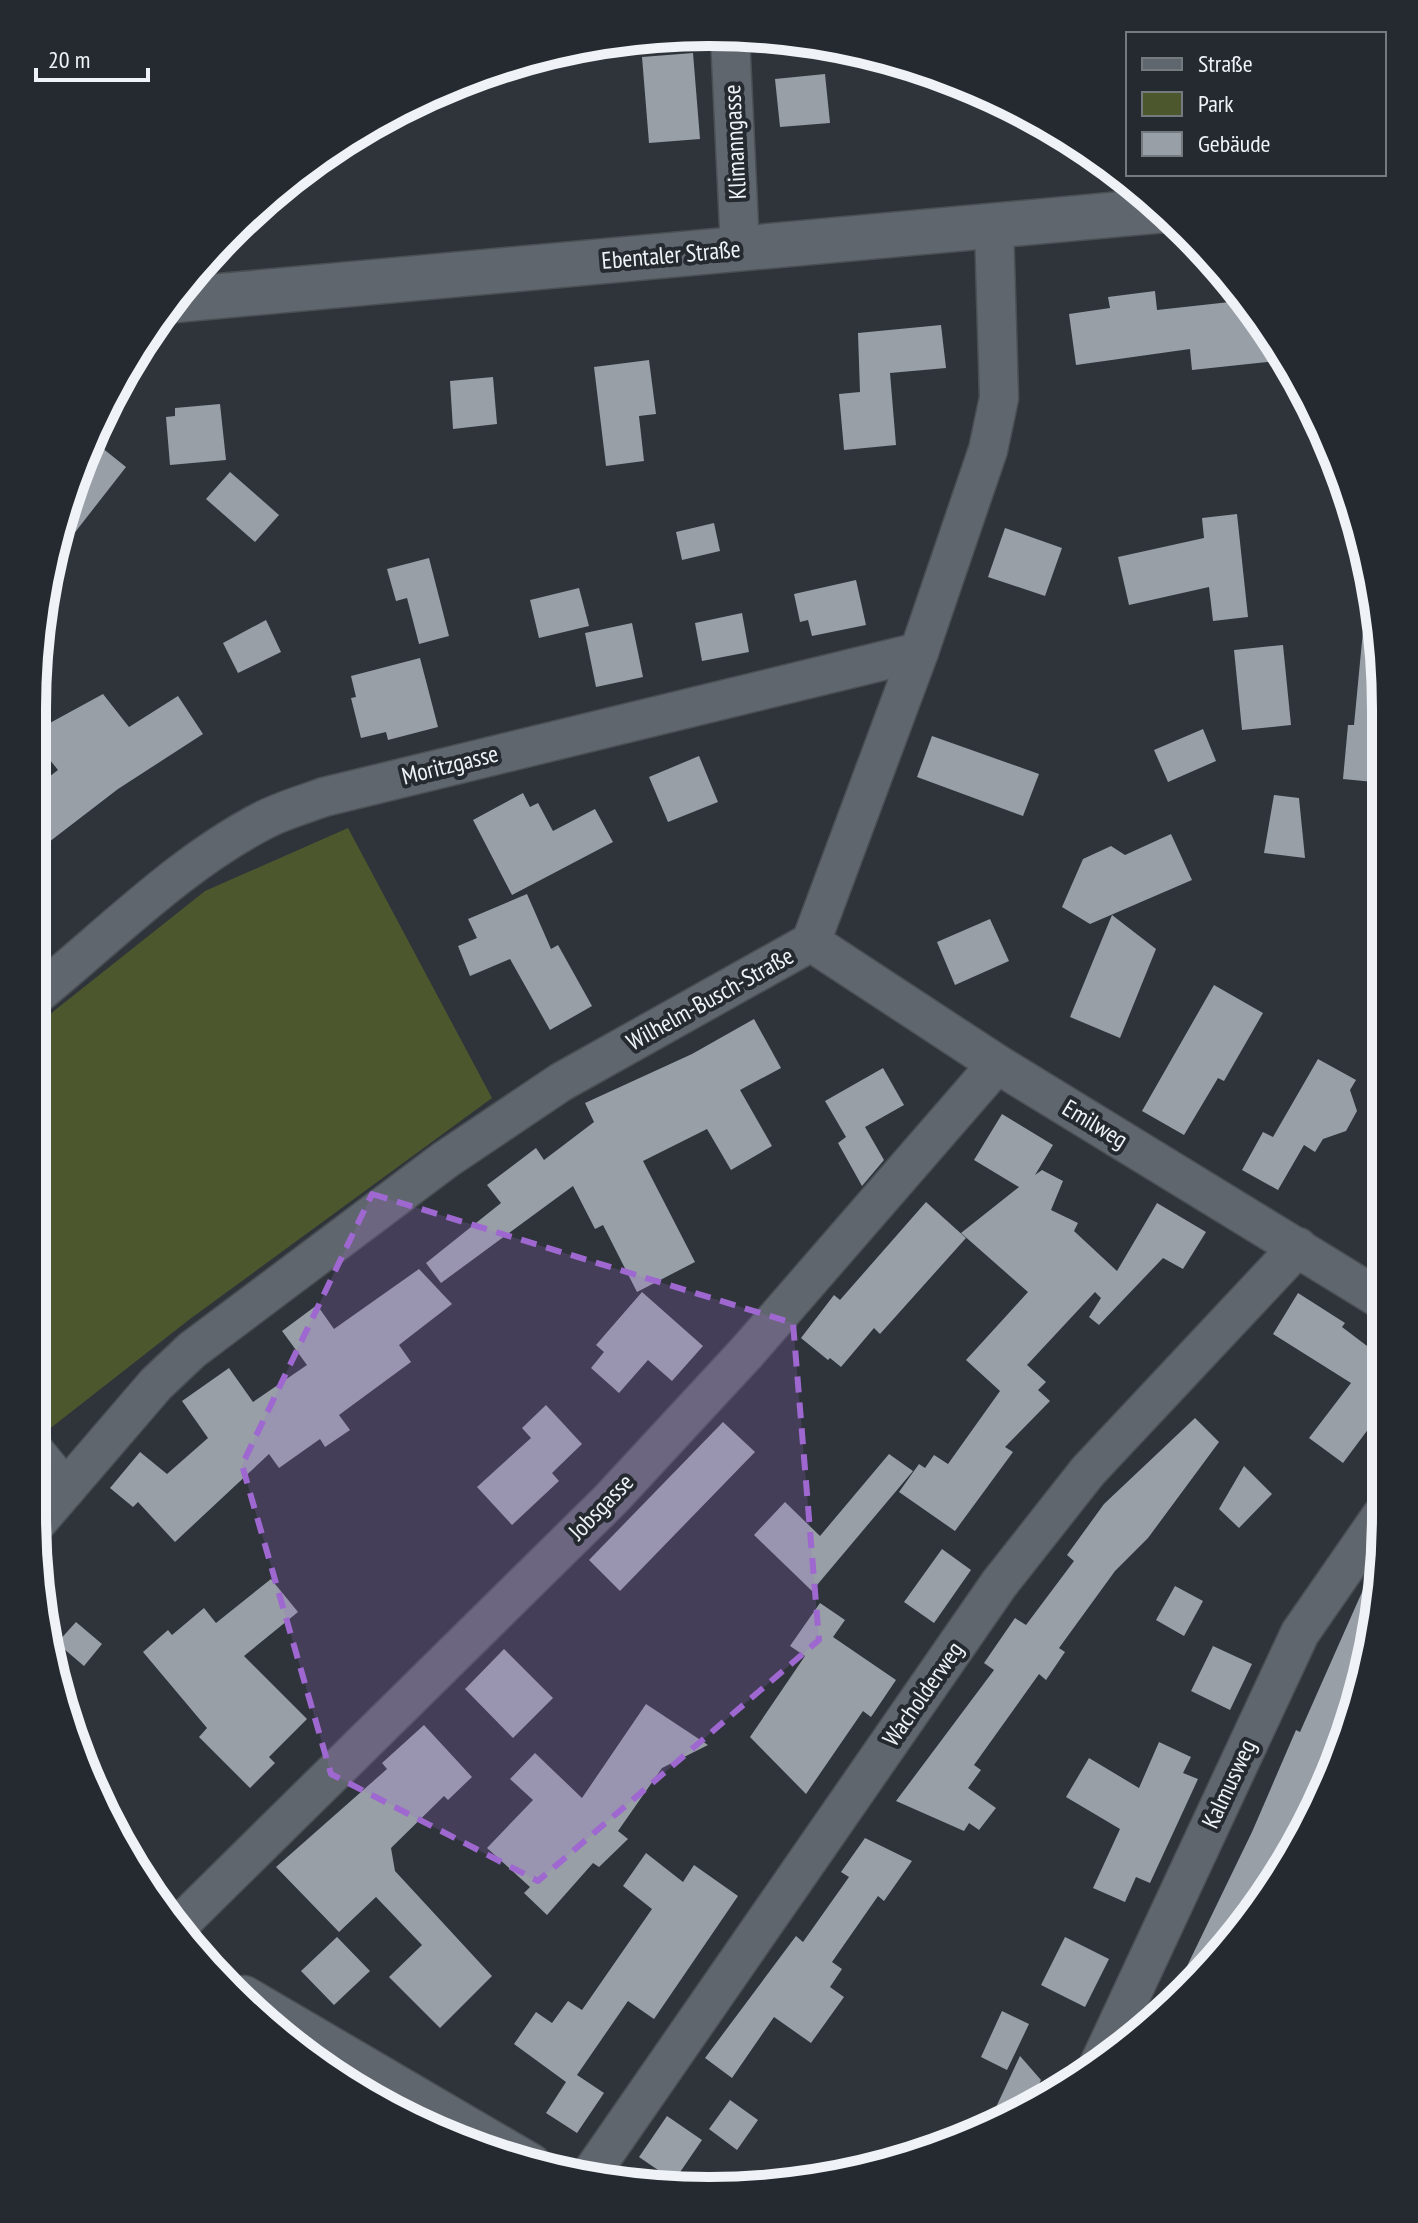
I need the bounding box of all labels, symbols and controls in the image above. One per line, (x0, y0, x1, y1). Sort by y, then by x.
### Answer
scale bar (36, 32, 148, 82)
legend (1126, 32, 1386, 176)
text: 20 m (48, 44, 90, 75)
text: Straße (1198, 48, 1253, 79)
street label: Klimanngasse (716, 84, 753, 200)
text: Park (1198, 88, 1234, 119)
text: Gebäude (1198, 128, 1270, 159)
street label: Ebentaler Straße (600, 233, 742, 276)
street label: Moritzgasse (398, 738, 501, 791)
street label: Wilhelm-Busch-Straße (621, 940, 799, 1057)
street label: Emilweg (1057, 1092, 1134, 1155)
street label: Jobsgasse (561, 1467, 640, 1547)
street label: Wacholderweg (875, 1635, 970, 1752)
street label: Kalmusweg (1194, 1734, 1263, 1833)

